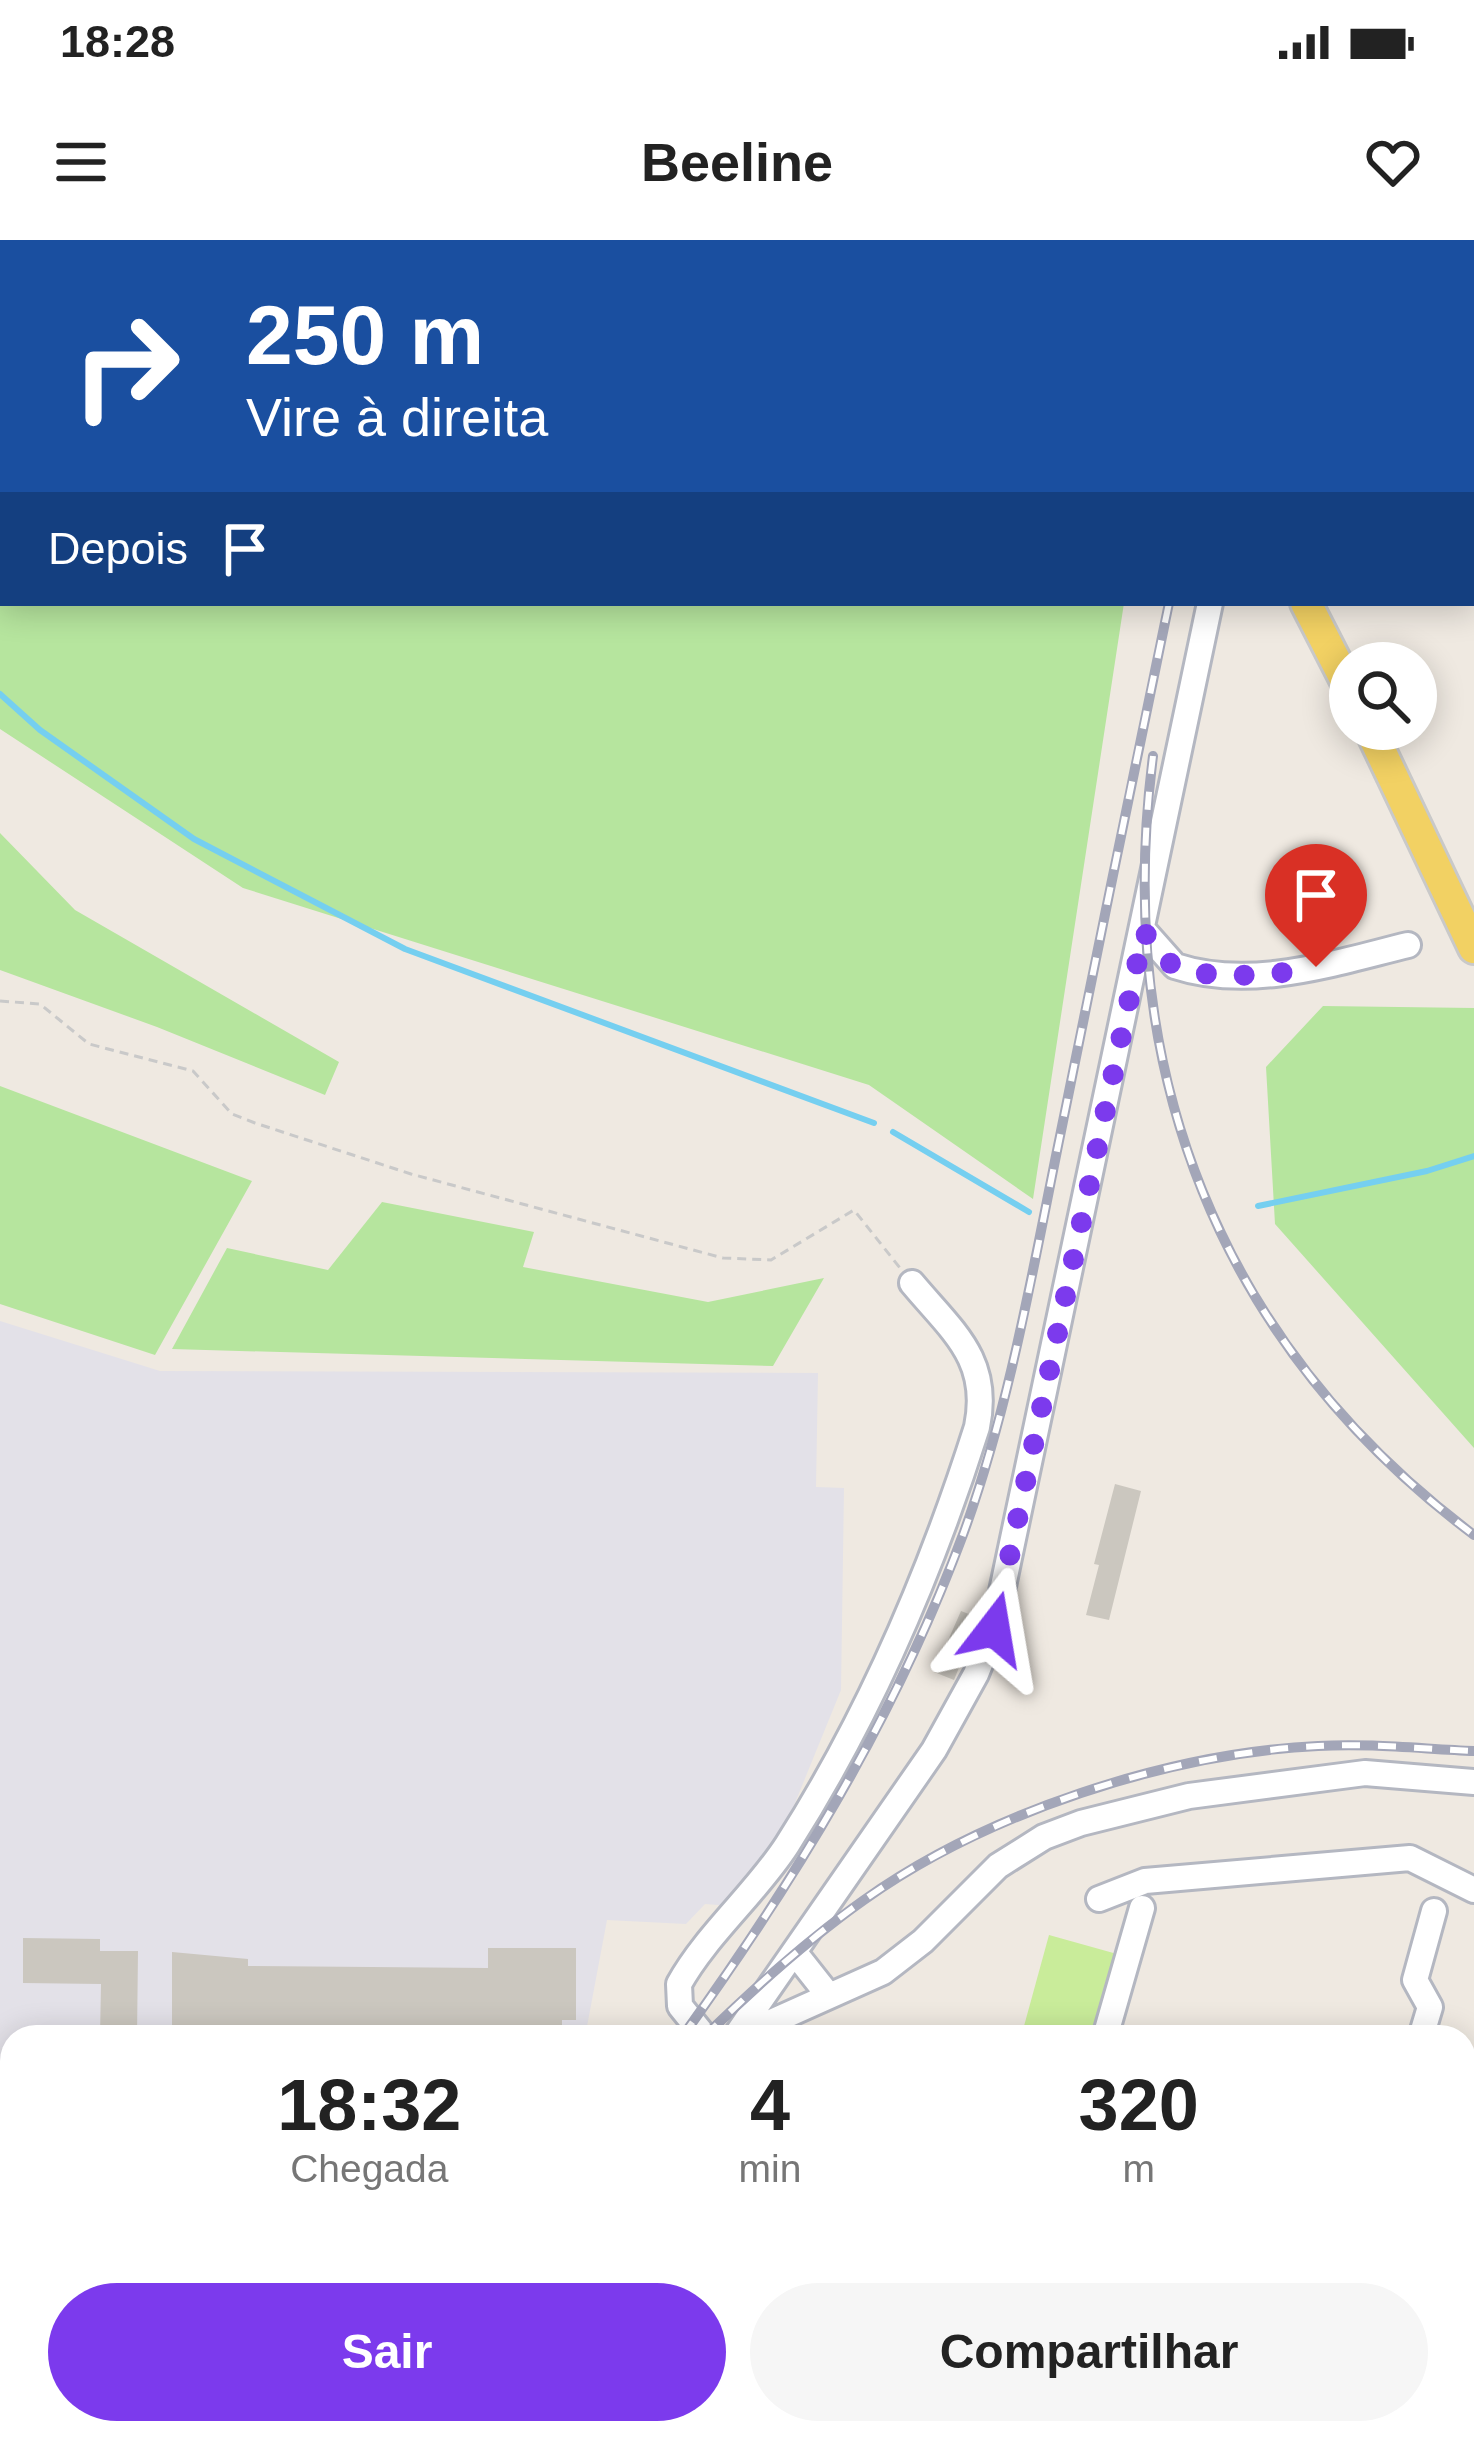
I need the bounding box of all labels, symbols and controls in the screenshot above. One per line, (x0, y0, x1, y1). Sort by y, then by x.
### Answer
text: 18:28 (60, 16, 175, 67)
icon: menu (48, 129, 114, 195)
icon: heart (1360, 129, 1426, 195)
text: Beeline (641, 132, 833, 192)
icon: right (48, 288, 204, 444)
text: 250 m (246, 288, 484, 382)
text: Vire à direita (246, 387, 548, 447)
icon: arrive (212, 516, 278, 582)
text: Depois (48, 523, 188, 574)
map controls (1329, 642, 1437, 750)
button: search (1329, 642, 1437, 750)
pin (1265, 844, 1367, 967)
icon: arrive (1283, 862, 1349, 928)
position arrow (931, 1566, 1057, 1692)
text: 18:32 (277, 2065, 461, 2145)
text: 4 (750, 2065, 790, 2145)
text: 320 (1079, 2065, 1199, 2145)
text: Chegada (290, 2147, 448, 2190)
text: min (739, 2147, 801, 2190)
text: m (1122, 2147, 1155, 2190)
button: Sair (48, 2283, 726, 2421)
button: Compartilhar (750, 2283, 1428, 2421)

